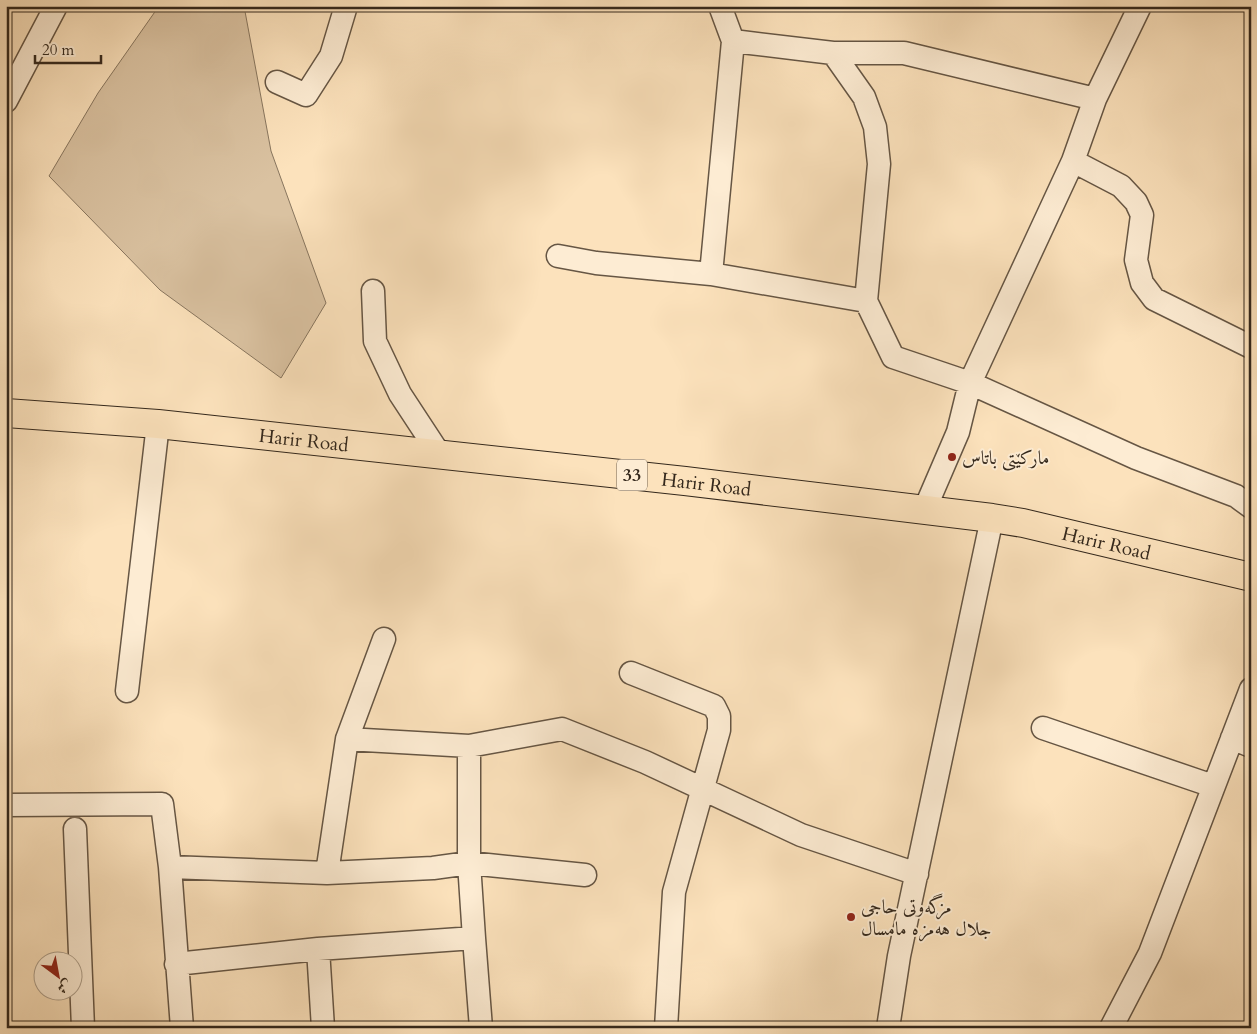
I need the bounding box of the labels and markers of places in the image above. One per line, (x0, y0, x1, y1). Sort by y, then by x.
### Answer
place label: مارکێتی باتاس (962, 445, 1049, 471)
marker: مارکێتی باتاس (946, 451, 958, 463)
place label: مزگەوتی حاجی جلال هەمزە مامسال (861, 893, 991, 942)
marker: مزگەوتی حاجی جلال هەمزە مامسال (845, 911, 857, 923)

